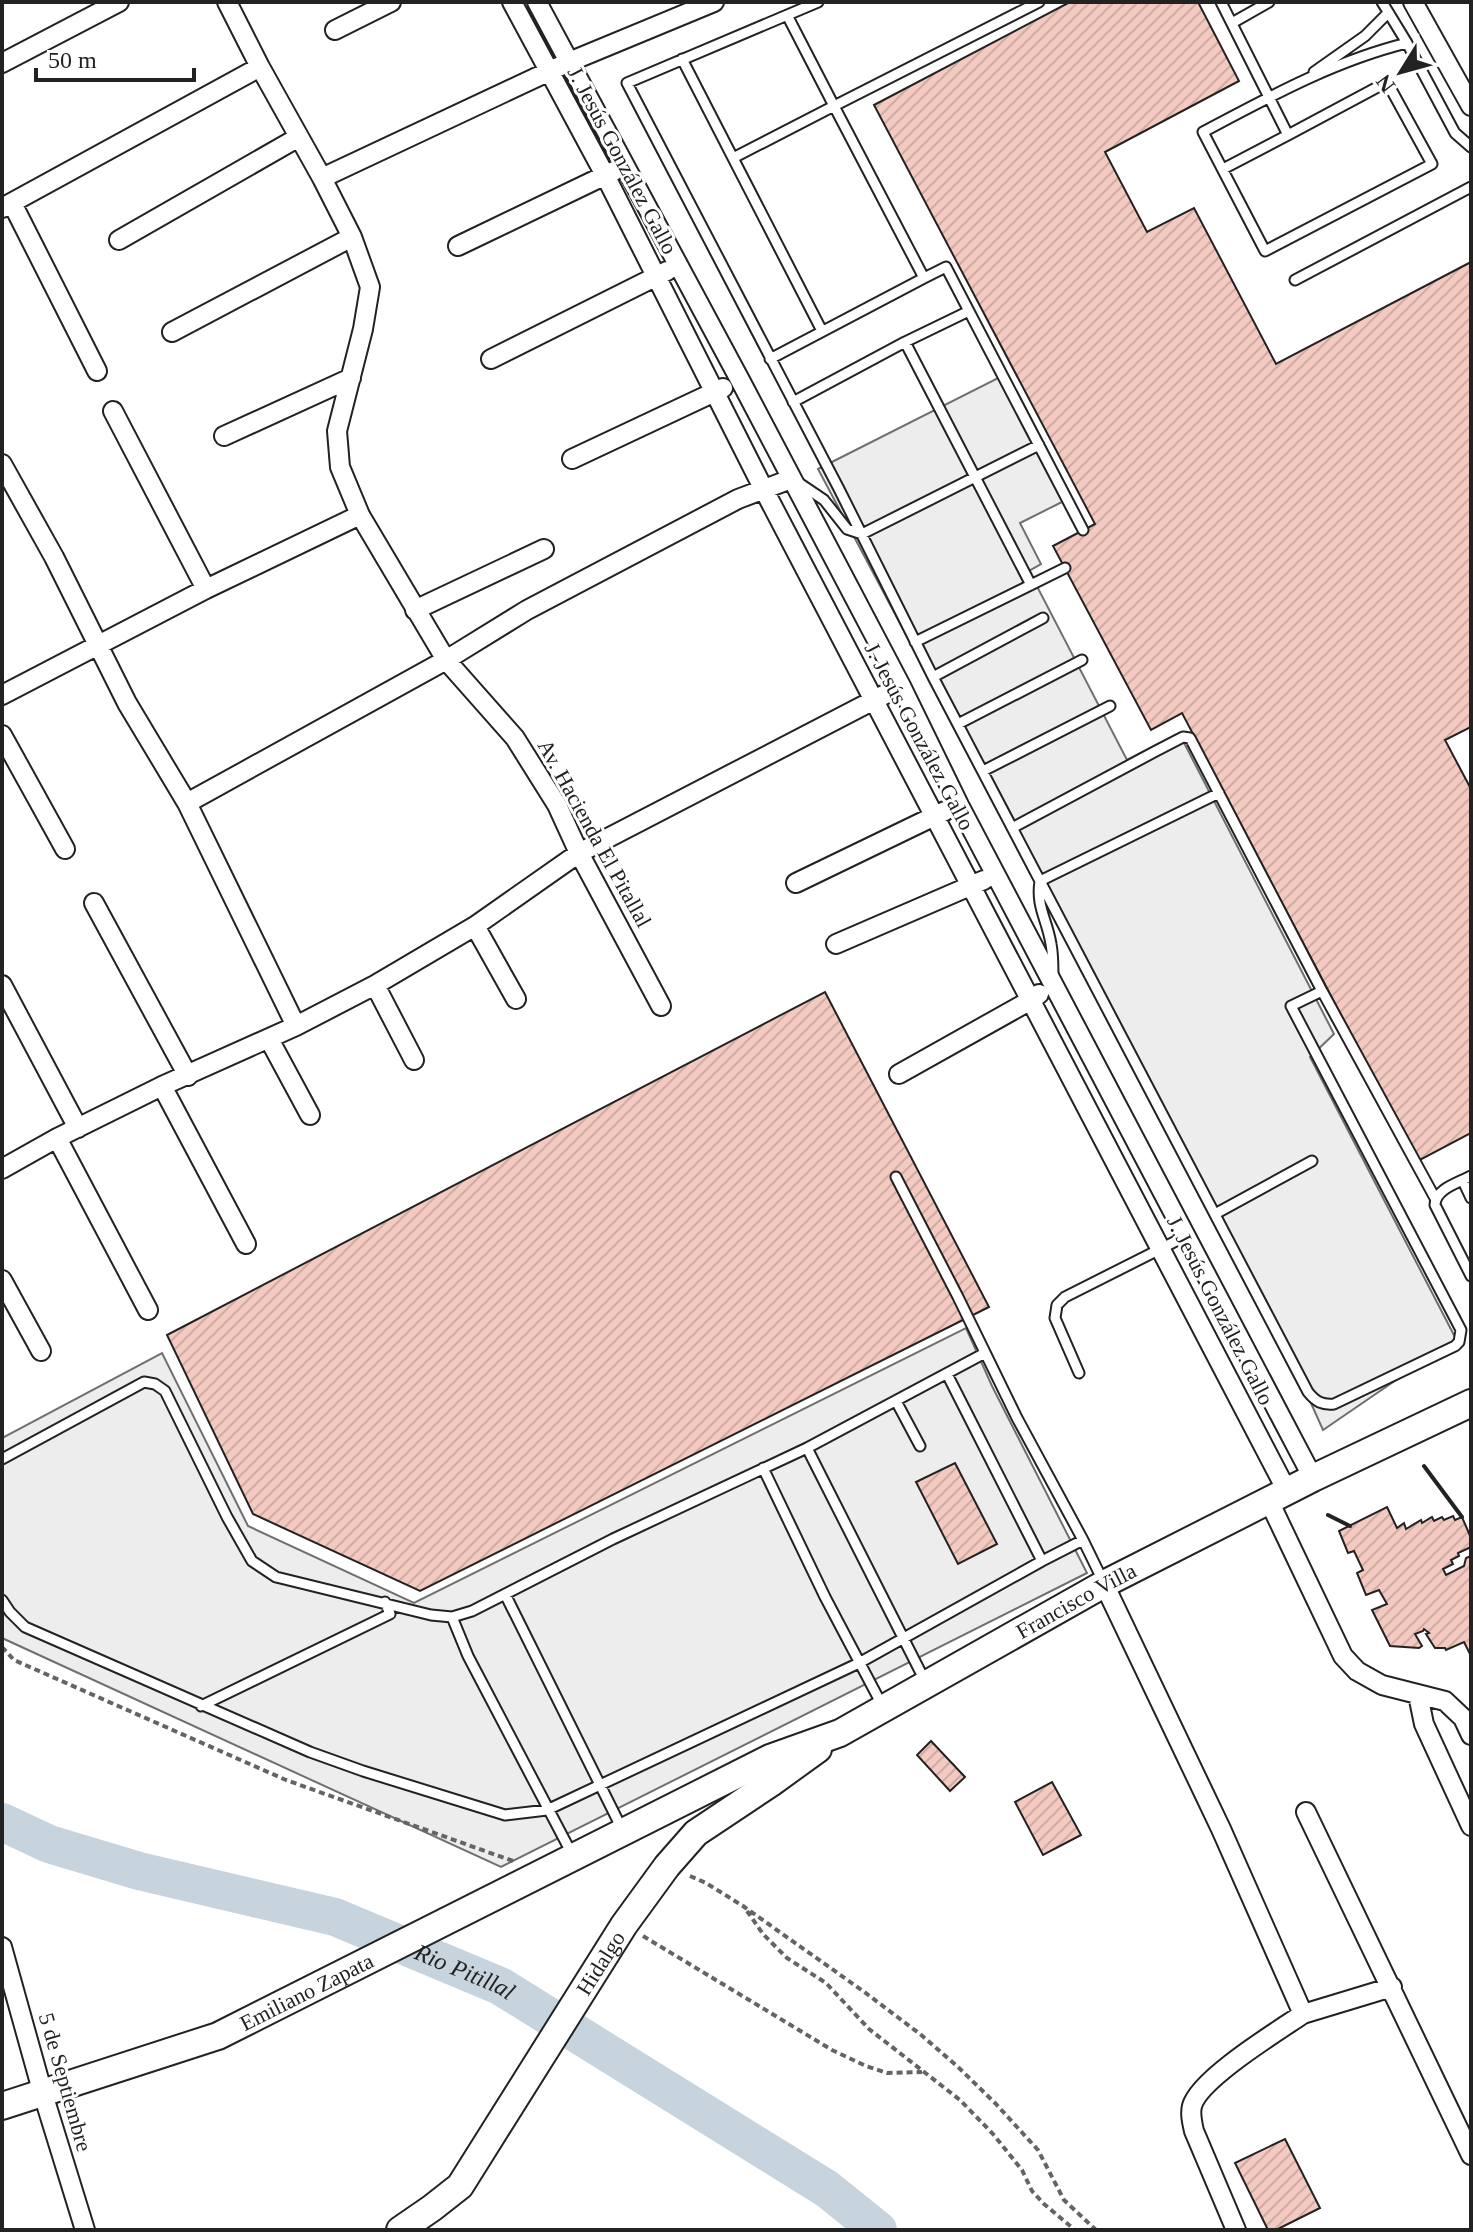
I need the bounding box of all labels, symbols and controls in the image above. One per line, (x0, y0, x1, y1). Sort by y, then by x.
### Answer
scale bar (36, 32, 194, 82)
north arrow (1361, 32, 1441, 112)
text: 50 m (48, 47, 97, 73)
street label: J. Jesús González Gallo (562, 62, 683, 258)
text: N (1371, 70, 1400, 98)
street label: J. Jesús González Gallo (859, 638, 980, 834)
street label: Av. Hacienda El Pitallal (533, 735, 657, 931)
street label: J. Jesús González Gallo (1162, 1211, 1279, 1409)
street label: Francisco Villa (1012, 1558, 1141, 1644)
street label: Hidalgo (571, 1926, 630, 2000)
water label: Rio Pitillal (410, 1938, 520, 2005)
street label: Emiliano Zapata (236, 1948, 378, 2036)
street label: 5 de Septiembre (34, 2010, 97, 2154)

